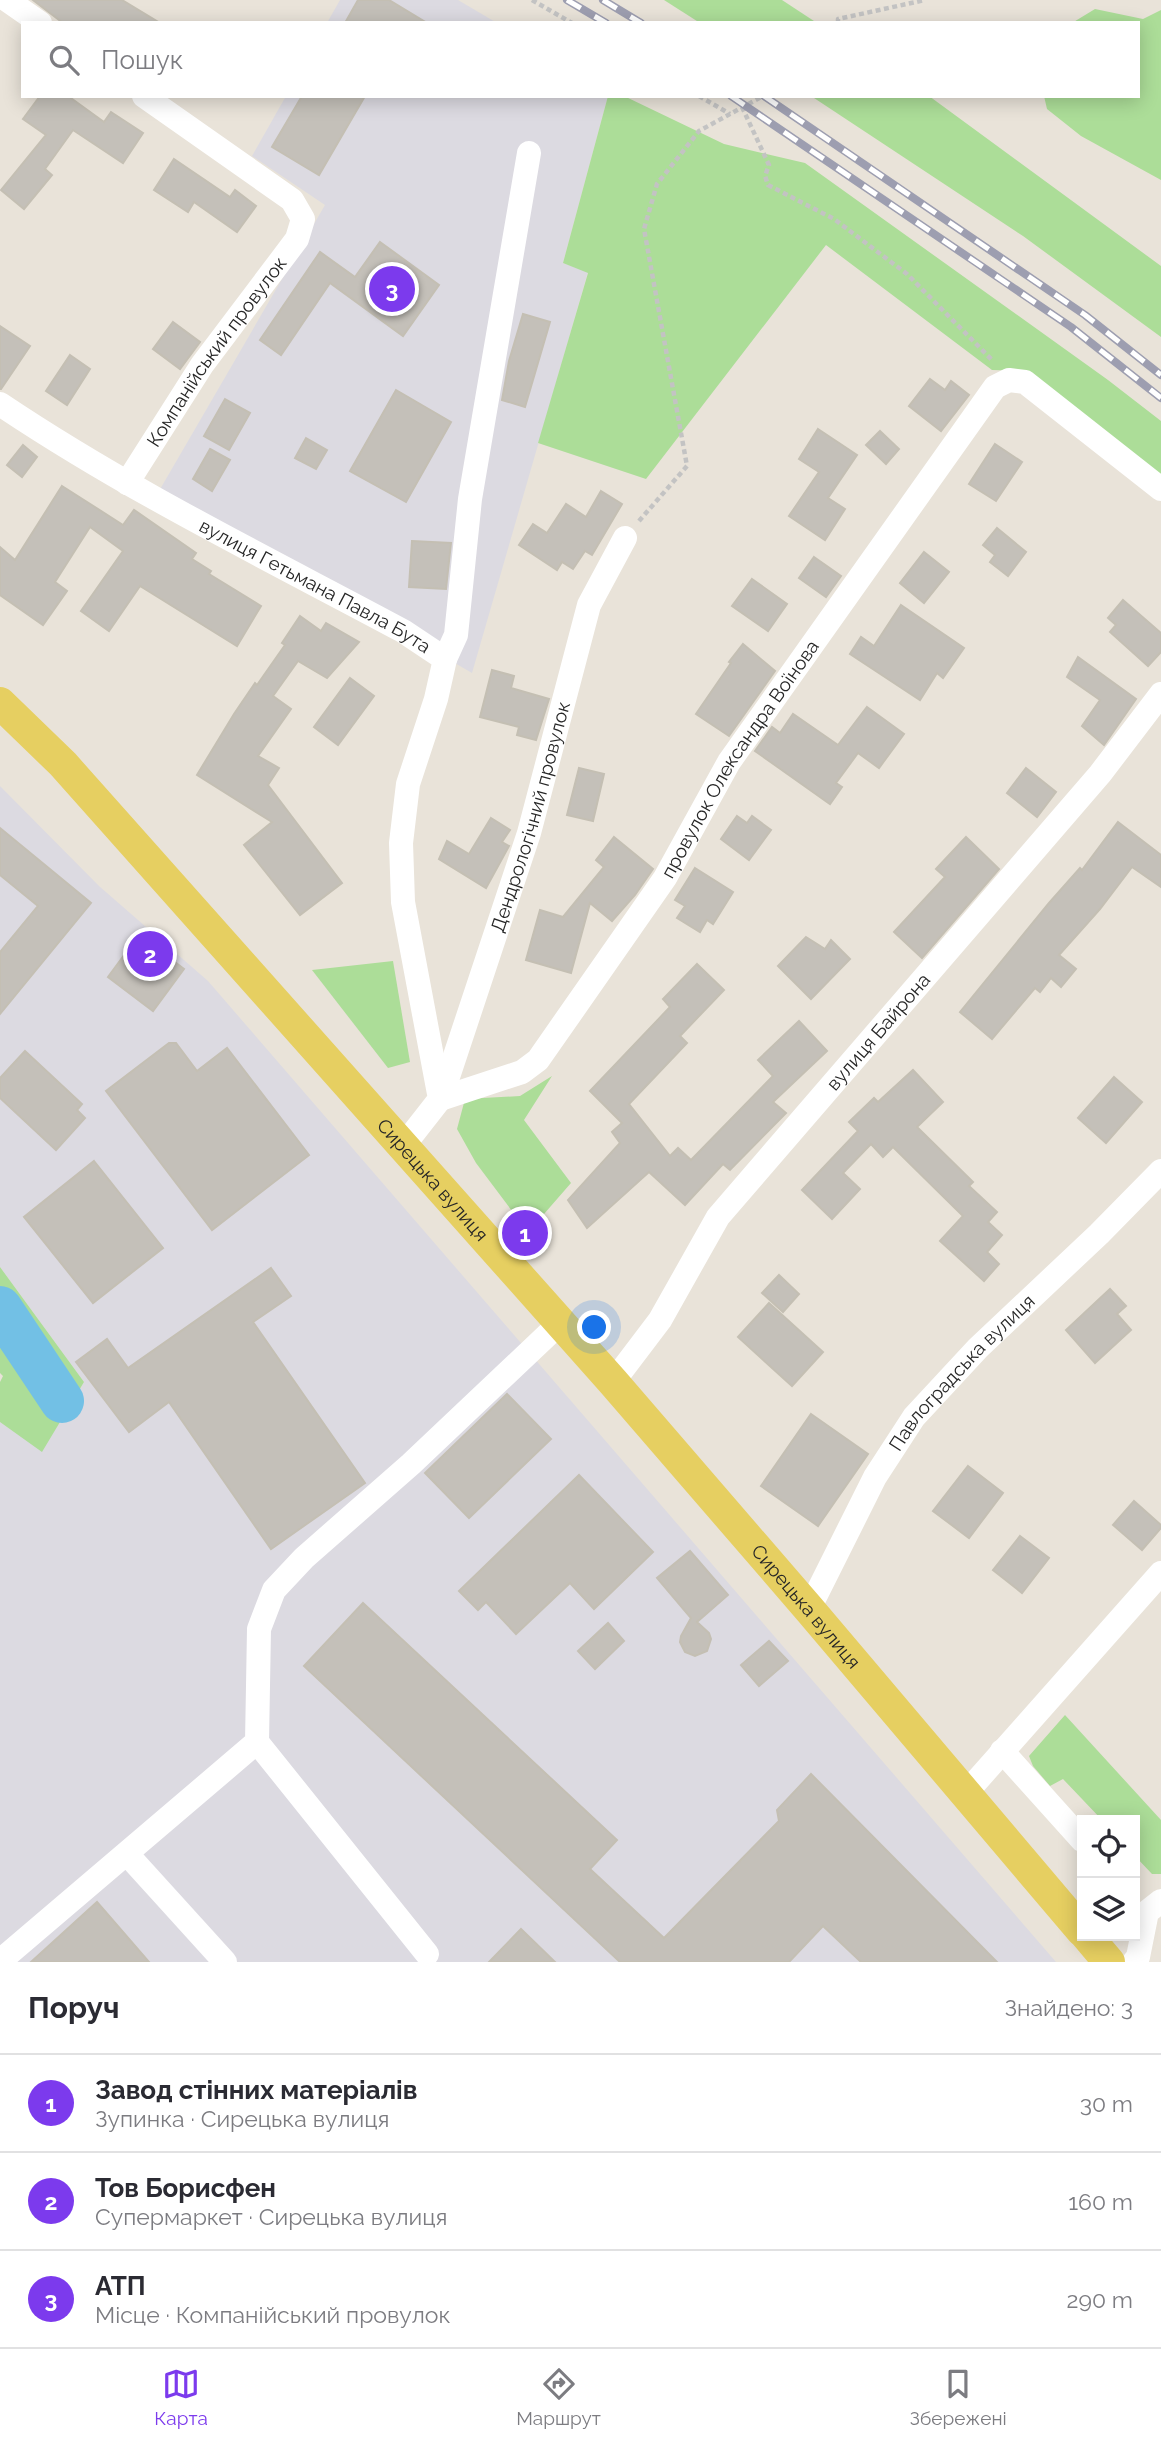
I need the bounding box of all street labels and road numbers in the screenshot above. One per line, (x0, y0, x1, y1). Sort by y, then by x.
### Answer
street label: Компанійський провулок (142, 252, 291, 451)
street label: вулиця Гетьмана Павла Бута (196, 514, 435, 657)
street label: провулок Олександра Воїнова (656, 636, 823, 882)
street label: Дендрологічний провулок (486, 699, 574, 935)
street label: вулиця Байрона (822, 969, 934, 1094)
street label: Сирецька вулиця (373, 1114, 493, 1245)
street label: Павлоградська вулиця (884, 1290, 1039, 1455)
street label: Сирецька вулиця (747, 1540, 865, 1673)

